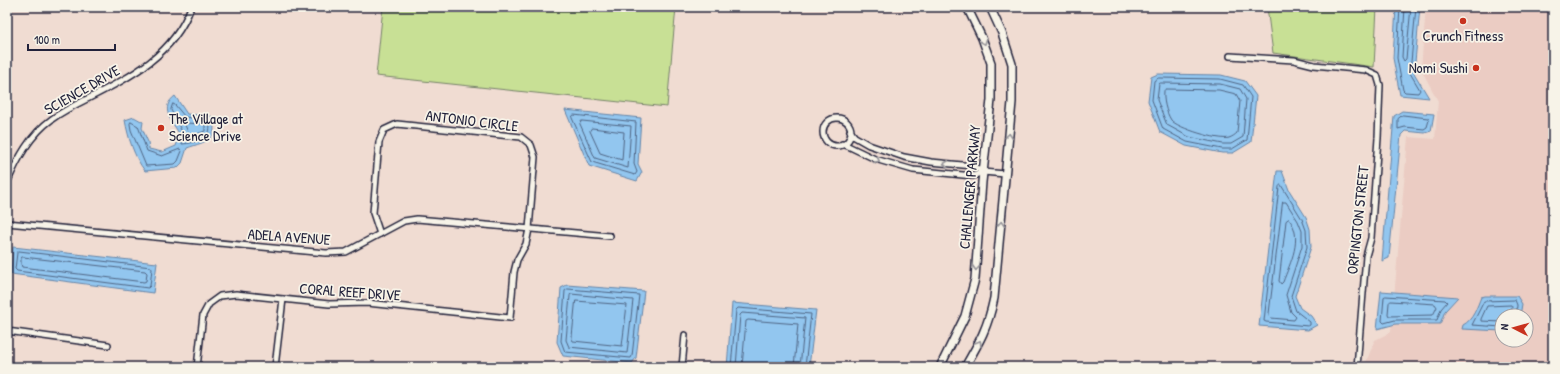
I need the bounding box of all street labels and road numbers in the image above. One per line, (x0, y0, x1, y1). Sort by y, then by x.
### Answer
street label: SCIENCE DRIVE (40, 59, 124, 120)
street label: ANTONIO CIRCLE (425, 104, 520, 137)
street label: CHALLENGER PARKWAY (954, 124, 985, 250)
street label: ORPINGTON STREET (1341, 164, 1374, 275)
street label: ADELA AVENUE (247, 223, 331, 250)
street label: CORAL REEF DRIVE (299, 277, 402, 306)

